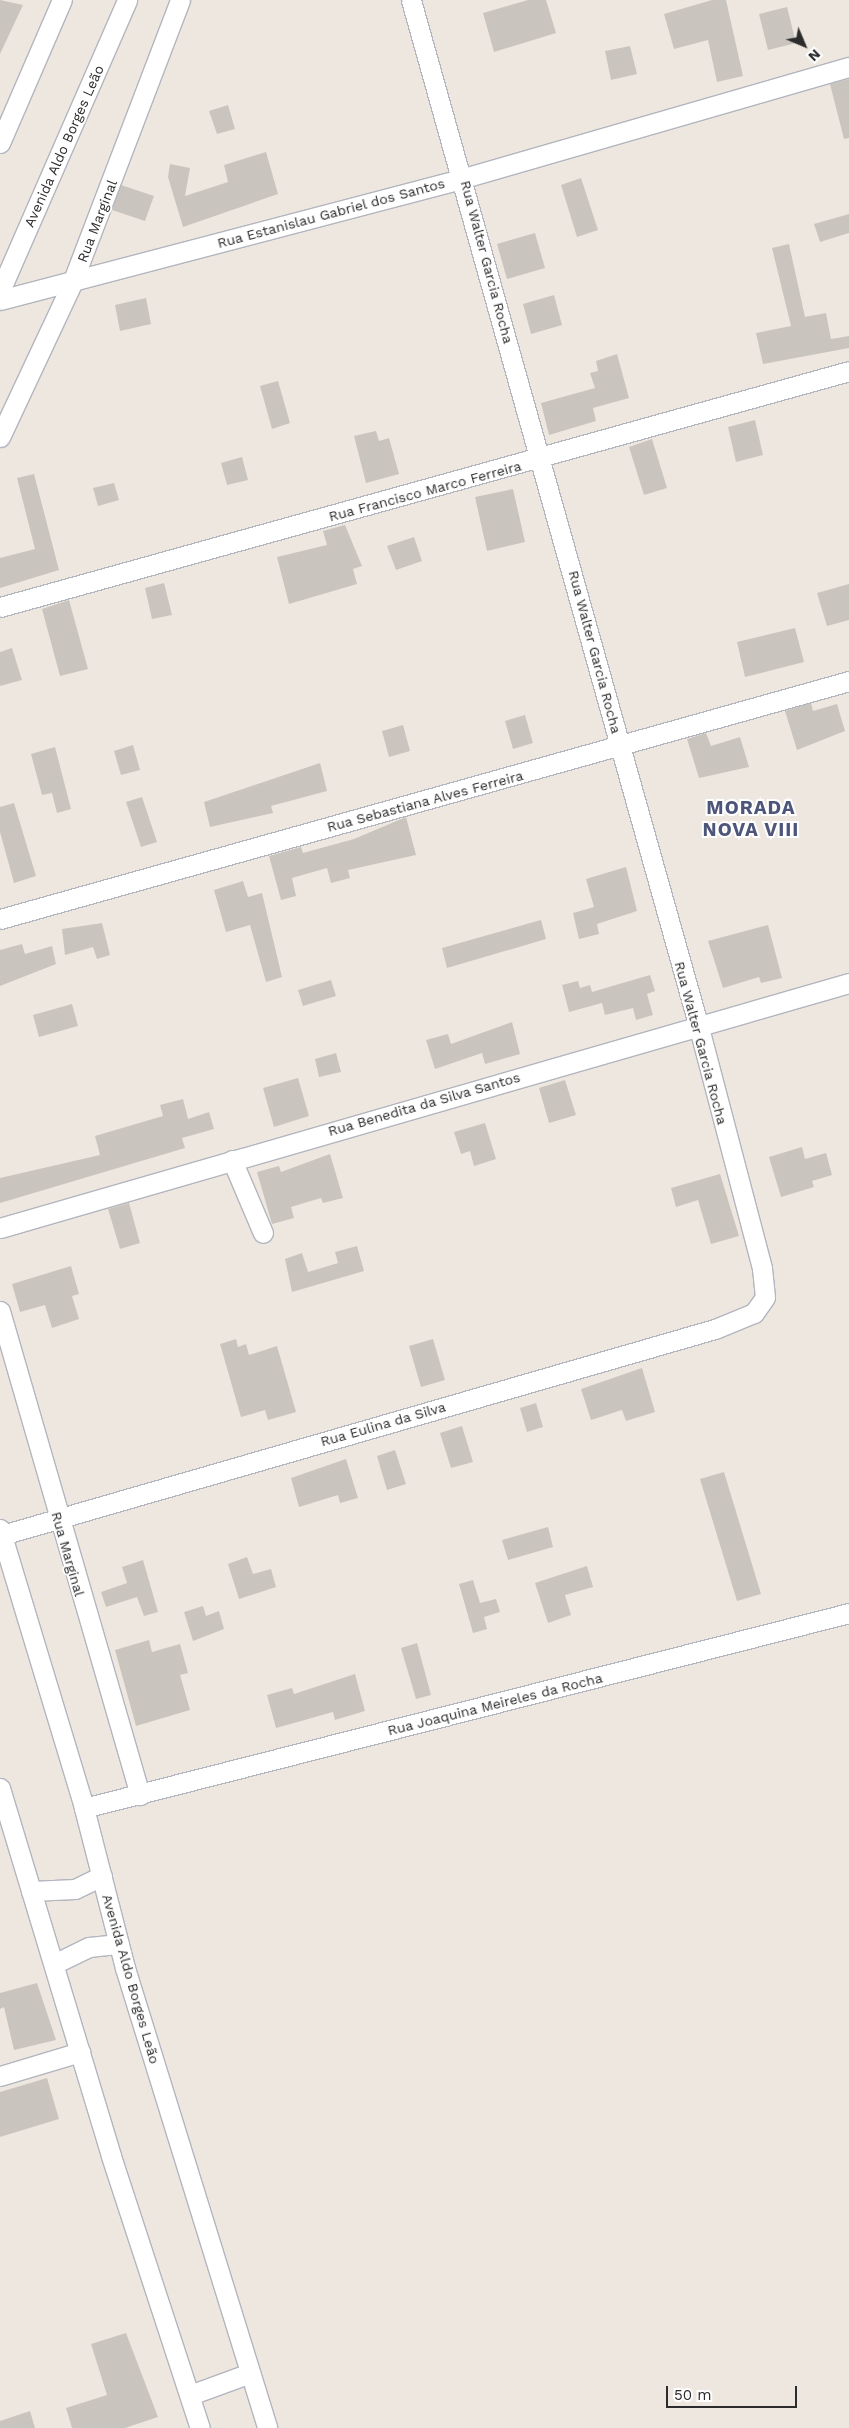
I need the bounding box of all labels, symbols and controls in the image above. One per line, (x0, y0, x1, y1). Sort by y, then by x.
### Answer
north arrow (779, 20, 829, 70)
text: N (805, 46, 824, 65)
street label: Avenida Aldo Borges Leão (20, 62, 108, 230)
street label: Rua Estanislau Gabriel dos Santos (215, 174, 447, 252)
street label: Rua Marginal (73, 177, 121, 265)
street label: Rua Walter Garcia Rocha (457, 178, 517, 346)
street label: Rua Francisco Marco Ferreira (327, 457, 523, 525)
street label: Rua Walter Garcia Rocha (565, 568, 625, 736)
street label: Rua Sebastiana Alves Ferreira (325, 767, 525, 835)
district label: MORADA NOVA VIII (701, 797, 801, 841)
street label: Rua Walter Garcia Rocha (671, 959, 731, 1127)
street label: Rua Benedita da Silva Santos (325, 1068, 523, 1140)
street label: Rua Eulina da Silva (318, 1398, 448, 1450)
street label: Rua Marginal (48, 1510, 88, 1598)
street label: Rua Joaquina Meireles da Rocha (385, 1669, 605, 1739)
street label: Avenida Aldo Borges Leão (99, 1892, 163, 2066)
scale bar (669, 2376, 800, 2408)
text: 50 m (674, 2386, 711, 2404)

